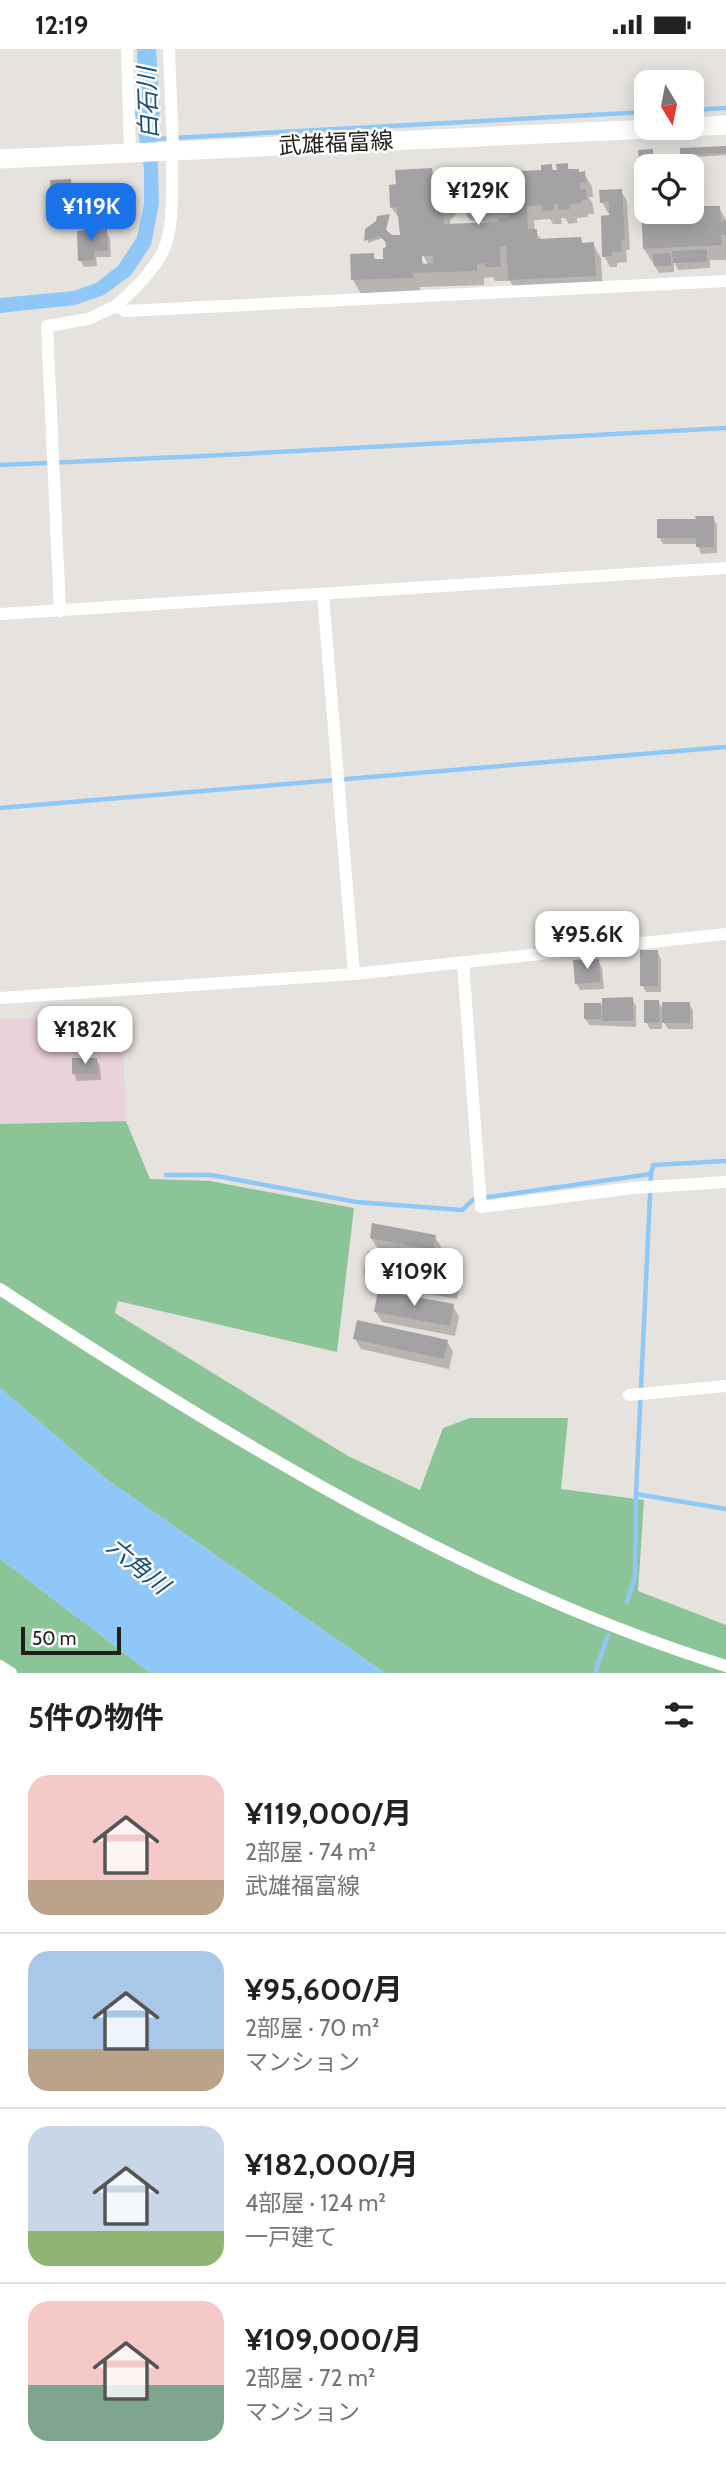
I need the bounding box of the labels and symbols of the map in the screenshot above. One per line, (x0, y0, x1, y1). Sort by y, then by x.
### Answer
water label: 白石川 (132, 64, 163, 140)
north arrow (634, 70, 704, 140)
street label: 武雄福富線 (278, 126, 394, 160)
pin: ¥129K (429, 167, 527, 227)
pin: ¥119K (42, 183, 140, 243)
pin: ¥95.6K (530, 911, 644, 971)
pin: ¥182K (36, 1007, 134, 1066)
pin: ¥109K (365, 1249, 463, 1308)
water label: 六角川 (101, 1531, 178, 1602)
scale bar (21, 1624, 121, 1656)

